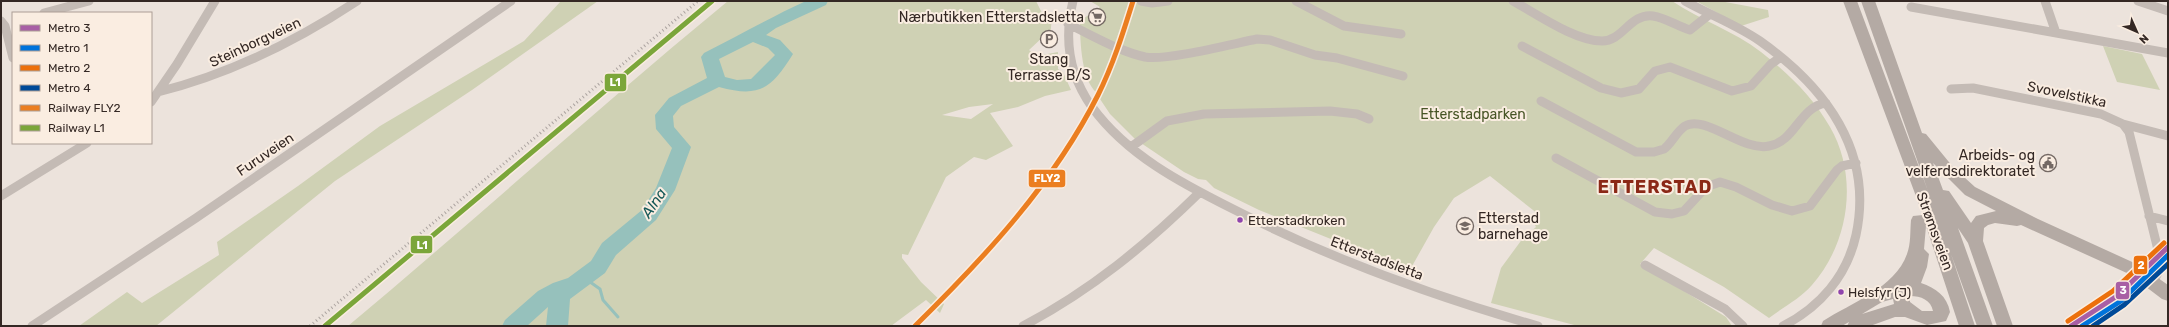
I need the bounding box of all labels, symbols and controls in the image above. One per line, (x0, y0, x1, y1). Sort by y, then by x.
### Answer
supermarket icon: Nærbutikken Etterstadsletta (1087, 7, 1107, 27)
place label: Nærbutikken Etterstadsletta (899, 9, 1084, 26)
legend (12, 12, 152, 144)
north arrow (2117, 12, 2157, 52)
street label: Steinborgveien (207, 14, 304, 71)
text: Metro 3 (48, 21, 90, 35)
parking icon: Stang Terrasse B/S (1039, 29, 1059, 49)
text: N (2136, 31, 2151, 46)
text: Metro 1 (48, 41, 88, 55)
place label: Stang Terrasse B/S (1008, 51, 1091, 84)
text: Metro 2 (48, 61, 90, 75)
line badge: L1 (604, 73, 627, 92)
text: L1 (609, 76, 621, 89)
street label: Svovelstikka (2026, 78, 2108, 111)
text: Metro 4 (48, 81, 91, 95)
text: Railway FLY2 (48, 101, 121, 115)
park label: Etterstadparken (1420, 106, 1526, 123)
text: Railway L1 (48, 121, 105, 135)
street label: Furuveien (233, 129, 297, 180)
place label: Arbeids- og velferdsdirektoratet (1905, 147, 2036, 180)
public building icon: Arbeids- og velferdsdirektoratet (2038, 153, 2058, 173)
line badge: FLY2 (1028, 169, 1066, 188)
text: FLY2 (1034, 172, 1060, 185)
district label: ETTERSTAD (1598, 176, 1712, 198)
water label: Alna (637, 185, 670, 222)
street label: Strømsveien (1913, 190, 1957, 273)
place label: Etterstad barnehage (1478, 210, 1548, 243)
place label: Etterstadkroken (1248, 213, 1345, 228)
marker: Etterstadkroken (1235, 215, 1245, 225)
school or university icon: Etterstad barnehage (1455, 216, 1475, 236)
street label: Etterstadsletta (1328, 233, 1426, 284)
line badge: L1 (410, 235, 433, 254)
text: L1 (416, 239, 428, 252)
line badge: 2 (2133, 255, 2148, 275)
text: 2 (2137, 259, 2145, 272)
line badge: 3 (2115, 281, 2130, 300)
text: 3 (2119, 284, 2127, 297)
place label: Helsfyr (J) (1848, 285, 1911, 300)
marker: Helsfyr (J) (1836, 287, 1846, 297)

